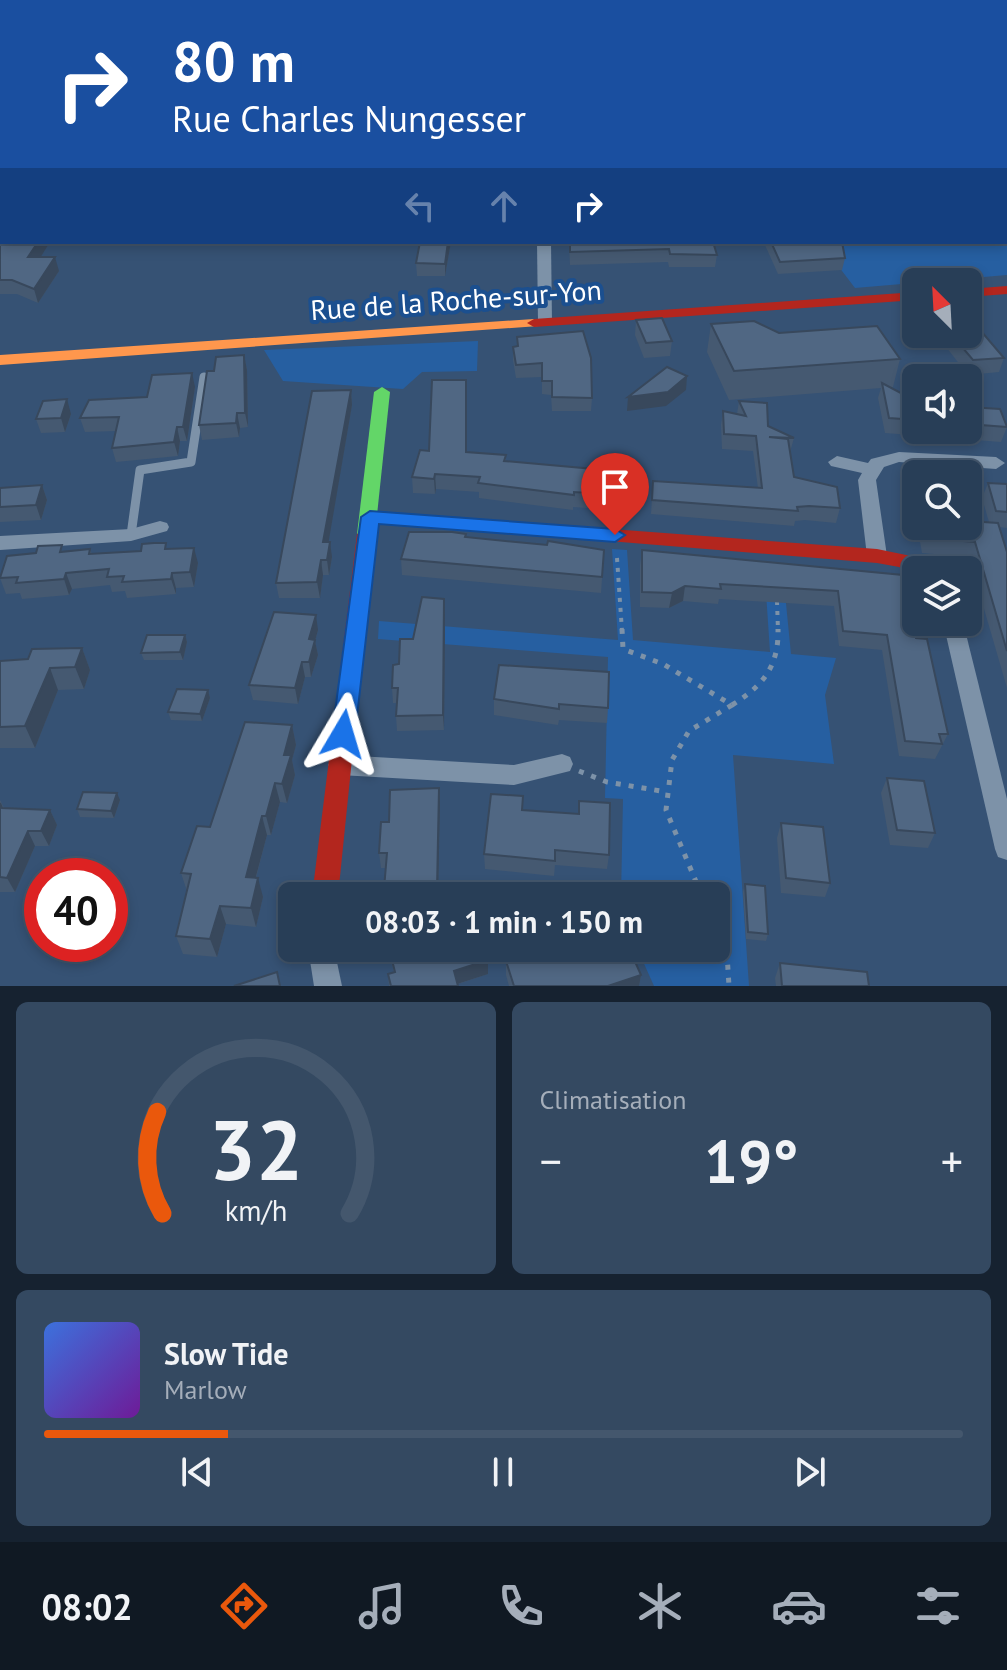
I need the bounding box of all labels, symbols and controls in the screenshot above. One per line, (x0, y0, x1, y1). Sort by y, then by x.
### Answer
text: 80 m (172, 25, 295, 97)
icon: right (40, 32, 144, 136)
text: Rue Charles Nungesser (172, 95, 526, 142)
icon: left (398, 184, 442, 228)
icon: ahead (482, 184, 526, 228)
icon: right (566, 184, 610, 228)
north arrow (902, 268, 982, 348)
map controls (902, 268, 982, 636)
street label: Rue de la Roche-sur-Yon (309, 271, 603, 328)
button: sound (902, 364, 982, 444)
pin (581, 453, 649, 535)
button: search (902, 460, 982, 540)
icon: arrive (593, 465, 637, 509)
button: layers (902, 556, 982, 636)
position arrow (301, 692, 385, 776)
speed limit sign: 40 (24, 858, 128, 962)
text: 08:03 · 1 min · 150 m (365, 902, 643, 941)
text: Climatisation (540, 1083, 686, 1116)
text: 32 (209, 1095, 303, 1203)
text: 19° (704, 1122, 798, 1200)
text: − (540, 1132, 562, 1189)
text: + (941, 1132, 963, 1189)
text: km/h (224, 1192, 287, 1229)
text: Slow Tide (164, 1334, 289, 1373)
text: Marlow (164, 1373, 247, 1406)
icon: previous (175, 1450, 219, 1494)
icon: pause (481, 1450, 525, 1494)
icon: next (788, 1450, 832, 1494)
icon: directions (216, 1578, 272, 1634)
icon: music (354, 1578, 410, 1634)
icon: phone (493, 1578, 549, 1634)
icon: climate (632, 1578, 688, 1634)
icon: car (771, 1578, 827, 1634)
icon: filters (910, 1578, 966, 1634)
text: 08:02 (41, 1583, 133, 1630)

